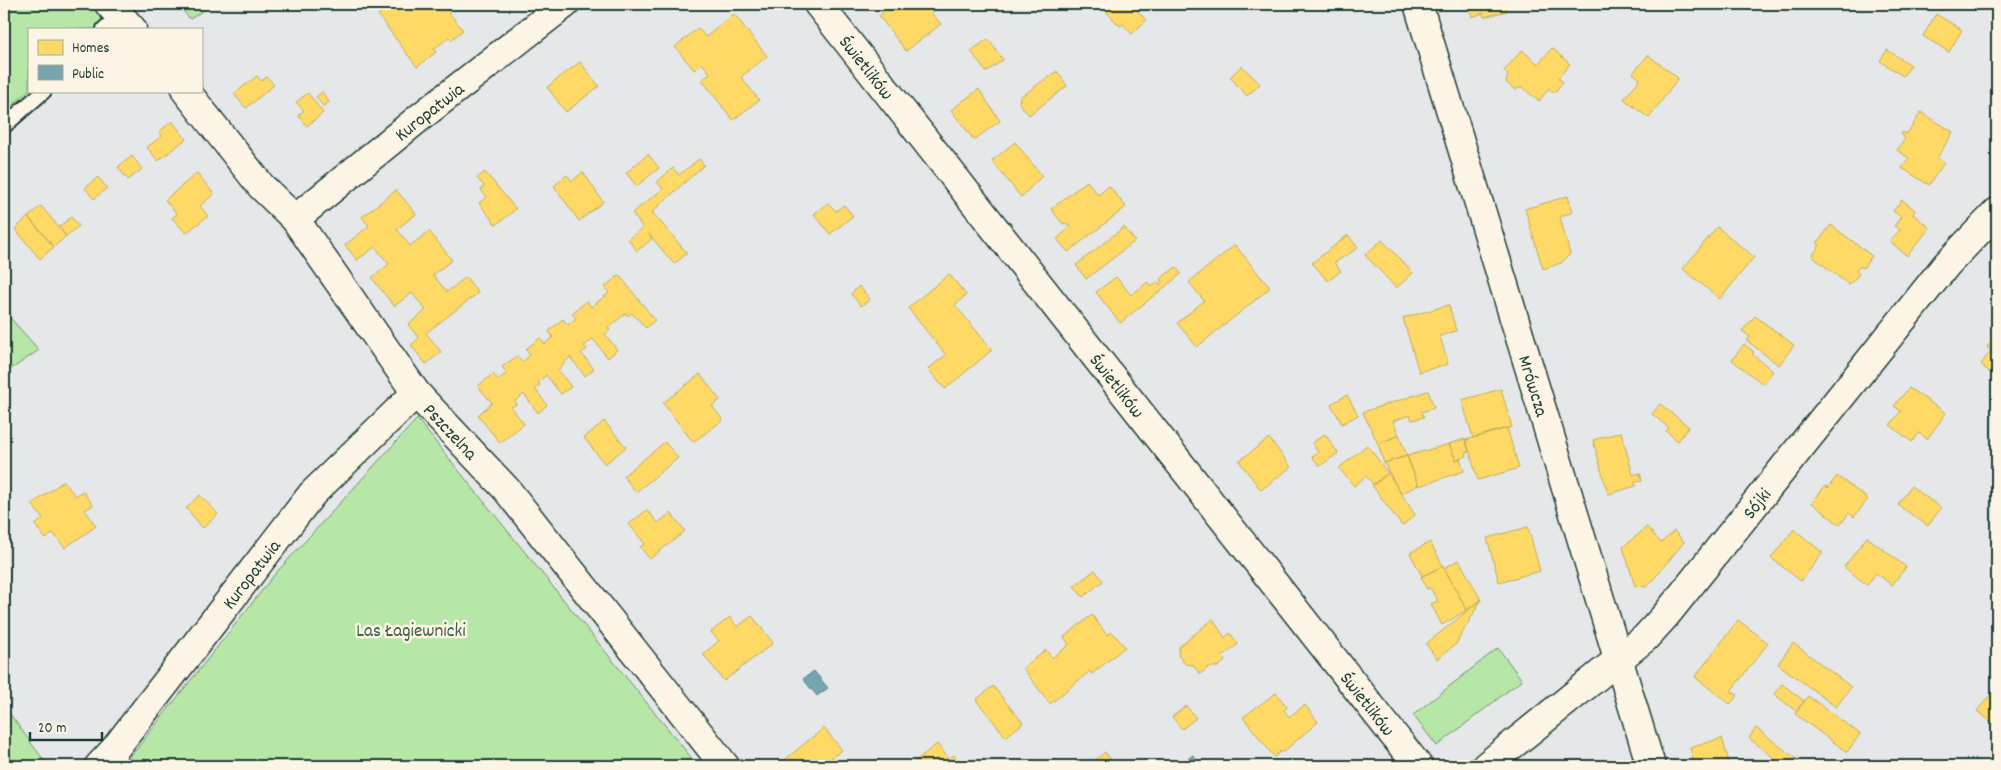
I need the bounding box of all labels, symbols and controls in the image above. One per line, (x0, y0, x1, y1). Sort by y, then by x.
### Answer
legend (28, 28, 202, 92)
street label: Świetlików (831, 31, 899, 107)
text: Homes (72, 38, 110, 60)
text: Public (72, 64, 104, 86)
street label: Kuropatwia (390, 77, 472, 149)
street label: Świetlików (1081, 349, 1149, 425)
street label: Mrówcza (1509, 353, 1554, 422)
street label: Pszczelna (415, 399, 483, 468)
street label: Sójki (1738, 483, 1780, 526)
street label: Kuropatwia (218, 534, 290, 616)
park label: Las Łagiewnicki (356, 619, 466, 646)
street label: Świetlików (1332, 667, 1400, 743)
scale bar (30, 710, 102, 742)
text: 20 m (38, 718, 66, 740)

